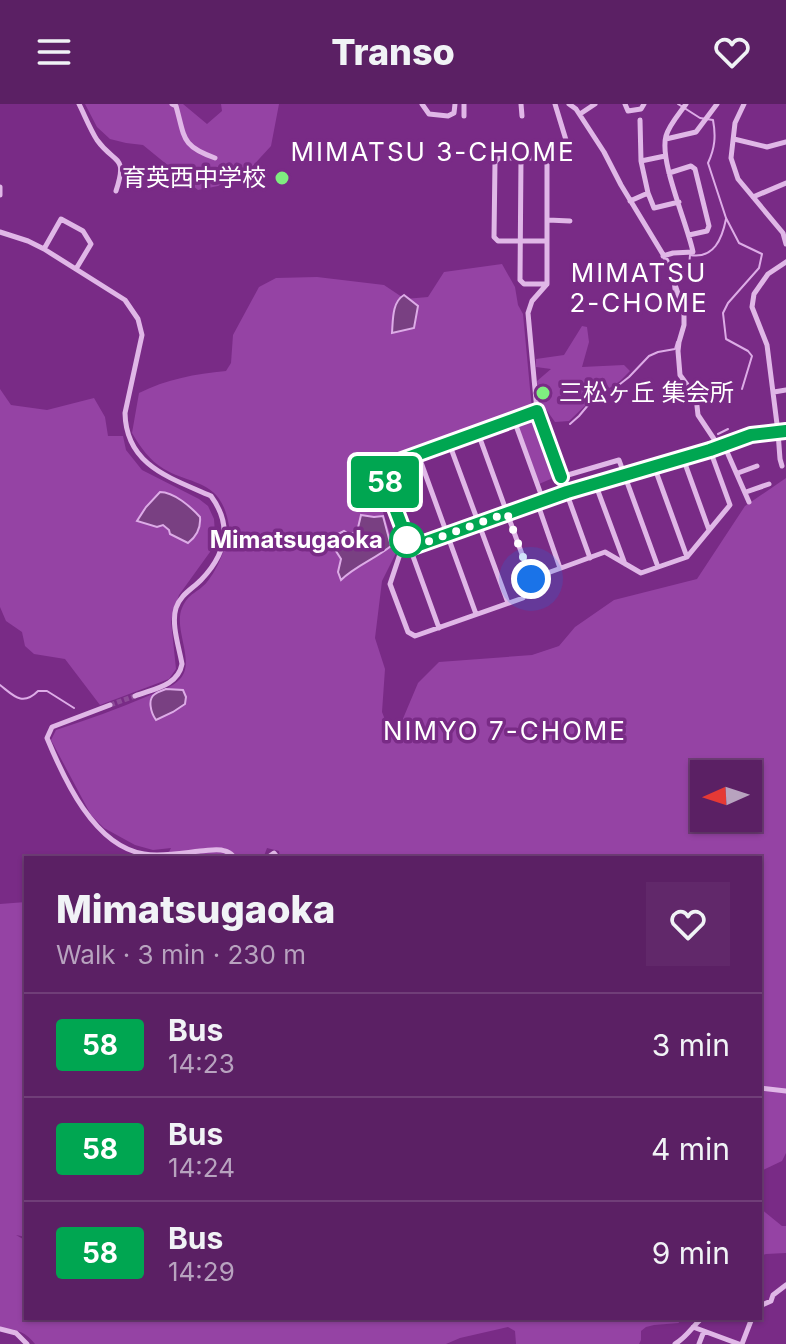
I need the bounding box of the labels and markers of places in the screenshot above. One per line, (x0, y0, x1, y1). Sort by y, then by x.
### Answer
place label: 育英西中学校 (122, 163, 266, 192)
marker: 育英西中学校 (273, 169, 291, 187)
place label: 三松ヶ丘 集会所 (559, 378, 734, 407)
marker: 三松ヶ丘 集会所 (534, 384, 552, 402)
marker: Mimatsugaoka (390, 523, 424, 557)
place label: Mimatsugaoka (210, 525, 383, 554)

